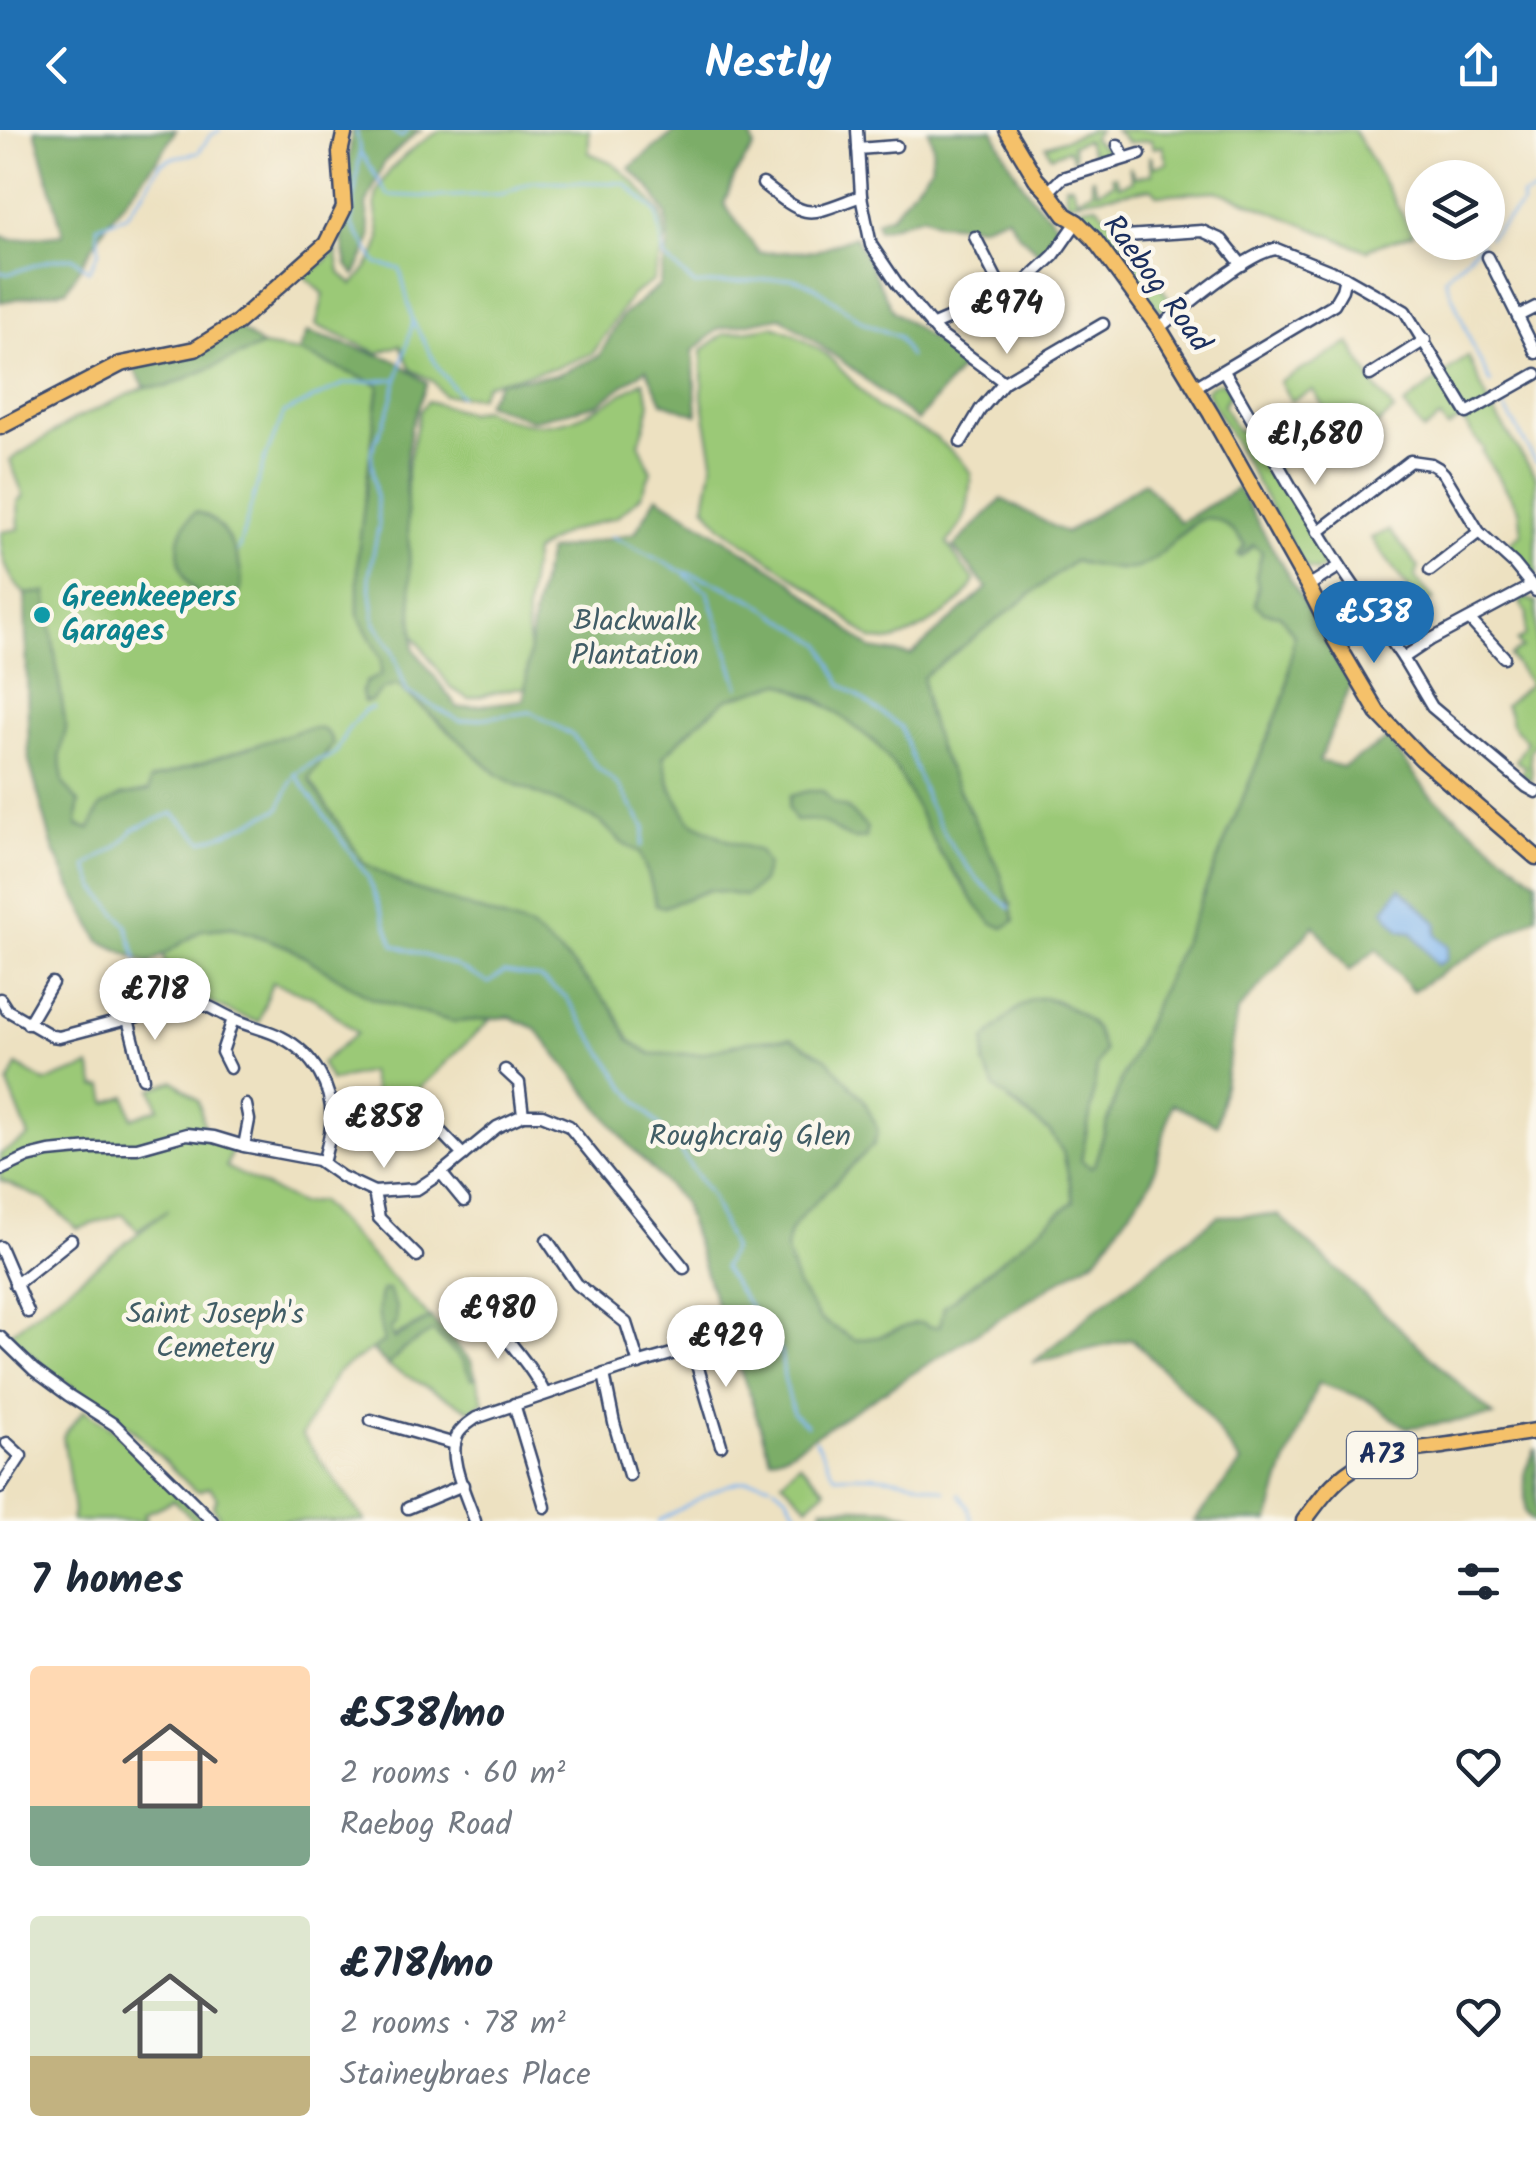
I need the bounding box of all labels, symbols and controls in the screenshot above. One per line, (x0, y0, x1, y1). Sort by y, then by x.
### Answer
text: Nestly (704, 29, 832, 101)
icon: back (30, 38, 85, 93)
icon: share (1451, 38, 1506, 93)
map controls (1405, 160, 1505, 260)
button: layers (1405, 160, 1505, 260)
street label: Raebog Road (1089, 205, 1223, 364)
pin: £974 (948, 272, 1066, 357)
text: £974 (971, 279, 1043, 330)
pin: £1,680 (1234, 403, 1396, 488)
text: £1,680 (1268, 410, 1362, 461)
place label: Greenkeepers Garages (62, 574, 236, 656)
pin: £538 (1315, 581, 1433, 666)
text: £538 (1336, 588, 1412, 639)
park label: Blackwalk Plantation (571, 598, 699, 680)
marker: Greenkeepers Garages (31, 604, 53, 626)
pin: £718 (96, 958, 214, 1043)
text: £718 (121, 965, 189, 1016)
pin: £858 (325, 1086, 443, 1171)
text: £858 (345, 1093, 423, 1144)
park label: Roughcraig Glen (649, 1113, 851, 1161)
pin: £980 (439, 1277, 557, 1362)
text: £980 (461, 1284, 535, 1335)
park label: Saint Joseph's Cemetery (126, 1291, 304, 1373)
pin: £929 (667, 1305, 785, 1390)
text: £929 (689, 1312, 763, 1363)
road number: A73 (1347, 1432, 1417, 1478)
text: 7 homes (30, 1548, 183, 1615)
icon: filters (1451, 1554, 1506, 1609)
text: £538/mo (340, 1682, 505, 1749)
icon: home (110, 1706, 230, 1826)
icon: heart (1451, 1739, 1506, 1794)
text: 2 rooms · 60 m² (340, 1749, 565, 1800)
text: Raebog Road (340, 1800, 512, 1851)
text: £718/mo (340, 1932, 493, 1999)
icon: home (110, 1956, 230, 2076)
icon: heart (1451, 1989, 1506, 2044)
text: 2 rooms · 78 m² (340, 1999, 566, 2050)
text: Staineybraes Place (340, 2050, 591, 2101)

